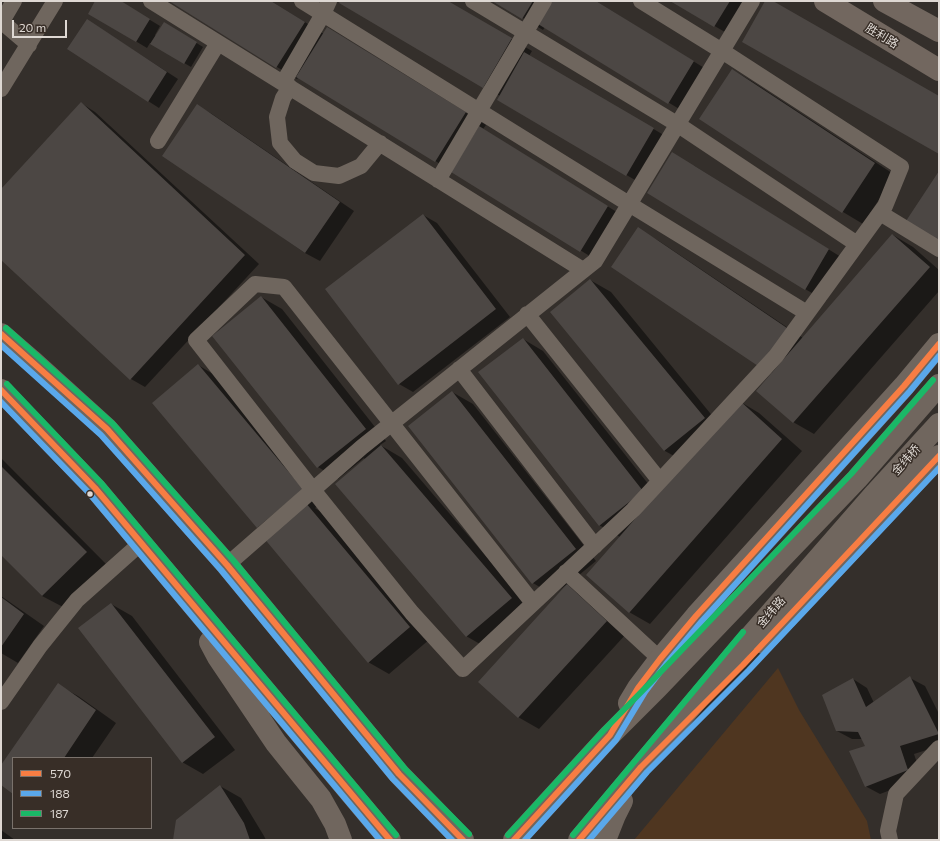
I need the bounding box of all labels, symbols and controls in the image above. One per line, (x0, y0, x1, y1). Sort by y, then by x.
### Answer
scale bar (14, 12, 69, 38)
text: 20 m (19, 20, 46, 34)
street label: 胜利路 (863, 21, 901, 51)
street label: 金纬桥 (889, 442, 923, 478)
unlabelled marker (85, 489, 95, 499)
street label: 金纬路 (754, 594, 788, 630)
legend (12, 757, 152, 829)
text: 570 (50, 766, 71, 780)
text: 188 (50, 786, 70, 800)
text: 187 (50, 806, 69, 820)

